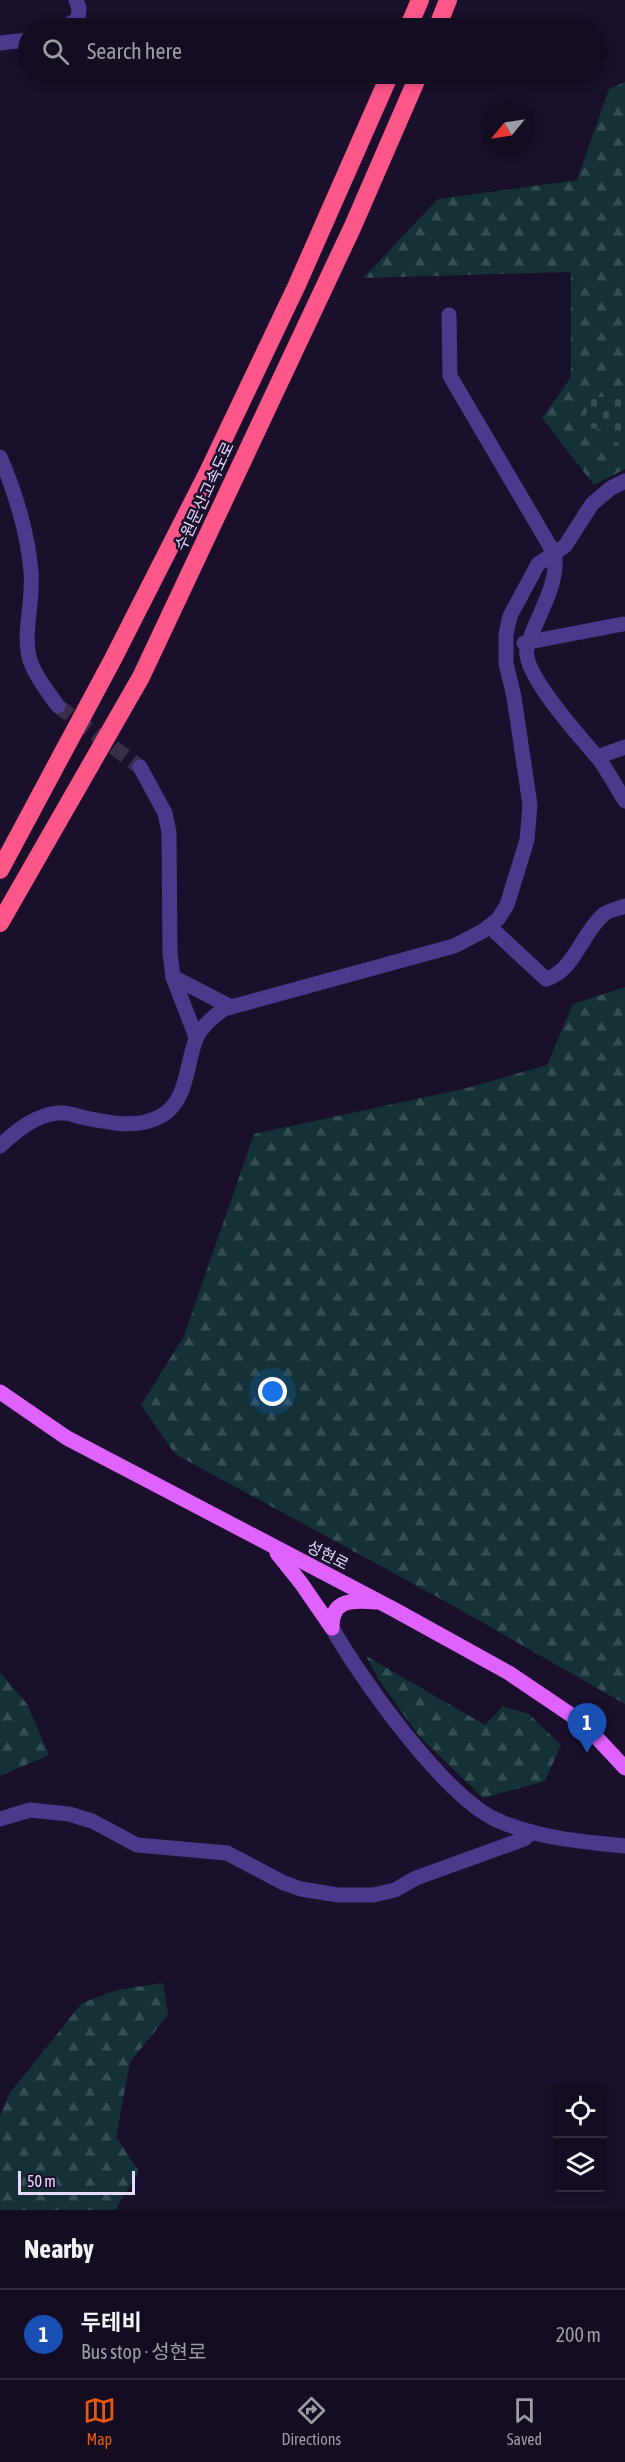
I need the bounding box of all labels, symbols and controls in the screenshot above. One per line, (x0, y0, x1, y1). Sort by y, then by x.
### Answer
search box (18, 18, 607, 84)
icon: search (39, 35, 72, 68)
text: Search here (87, 38, 182, 64)
north arrow (481, 102, 535, 156)
street label: 수원문산고속도로 (171, 439, 237, 553)
your location (258, 1377, 287, 1406)
street label: 성현로 (304, 1537, 352, 1573)
pin: 1 (568, 1704, 606, 1753)
map controls (553, 2084, 607, 2192)
button: locate (553, 2084, 607, 2138)
button: layers (553, 2138, 607, 2192)
scale bar (18, 2168, 135, 2196)
text: 50 m (27, 2172, 56, 2190)
text: Nearby (24, 2234, 94, 2264)
text: 두테비 (81, 2309, 142, 2335)
text: 1 (39, 2323, 48, 2346)
text: 200 m (556, 2323, 601, 2346)
text: Bus stop · 성현로 (81, 2340, 206, 2363)
tab: Map (83, 2394, 116, 2448)
tab: Directions (281, 2394, 341, 2448)
tab: Saved (507, 2394, 542, 2448)

